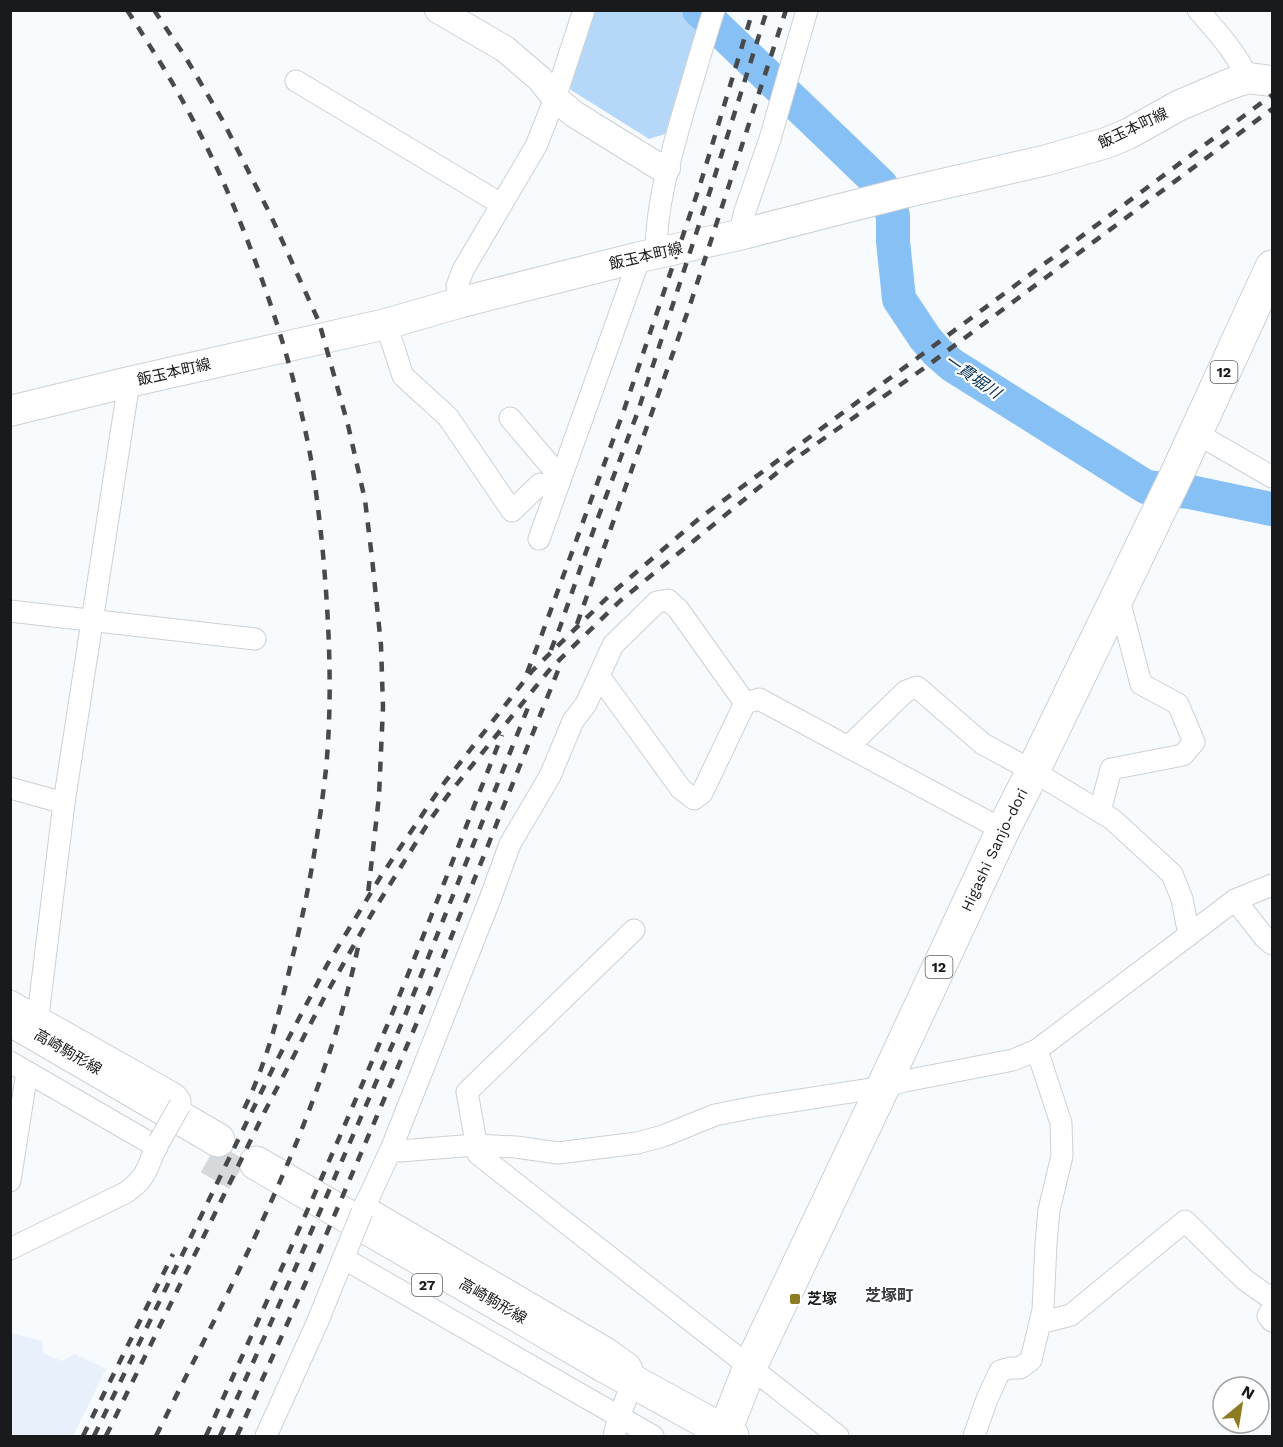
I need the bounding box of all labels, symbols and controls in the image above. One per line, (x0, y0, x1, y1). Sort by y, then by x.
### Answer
street label: 飯玉本町線 (1095, 104, 1171, 152)
street label: 飯玉本町線 (607, 239, 685, 273)
water label: 一貫堀川 (941, 350, 1006, 404)
street label: 飯玉本町線 (135, 355, 213, 389)
road number: 12 (1210, 361, 1238, 383)
street label: Higashi Sanjo-dori (957, 785, 1032, 914)
road number: 12 (926, 956, 952, 978)
street label: 高崎駒形線 (31, 1025, 105, 1079)
road number: 27 (412, 1274, 442, 1296)
street label: 高崎駒形線 (456, 1274, 530, 1328)
district label: 芝塚町 (865, 1286, 913, 1305)
place label: 芝塚 (807, 1290, 837, 1308)
marker: 芝塚 (788, 1292, 802, 1306)
north arrow (1211, 1375, 1271, 1435)
text: N (1238, 1381, 1258, 1404)

